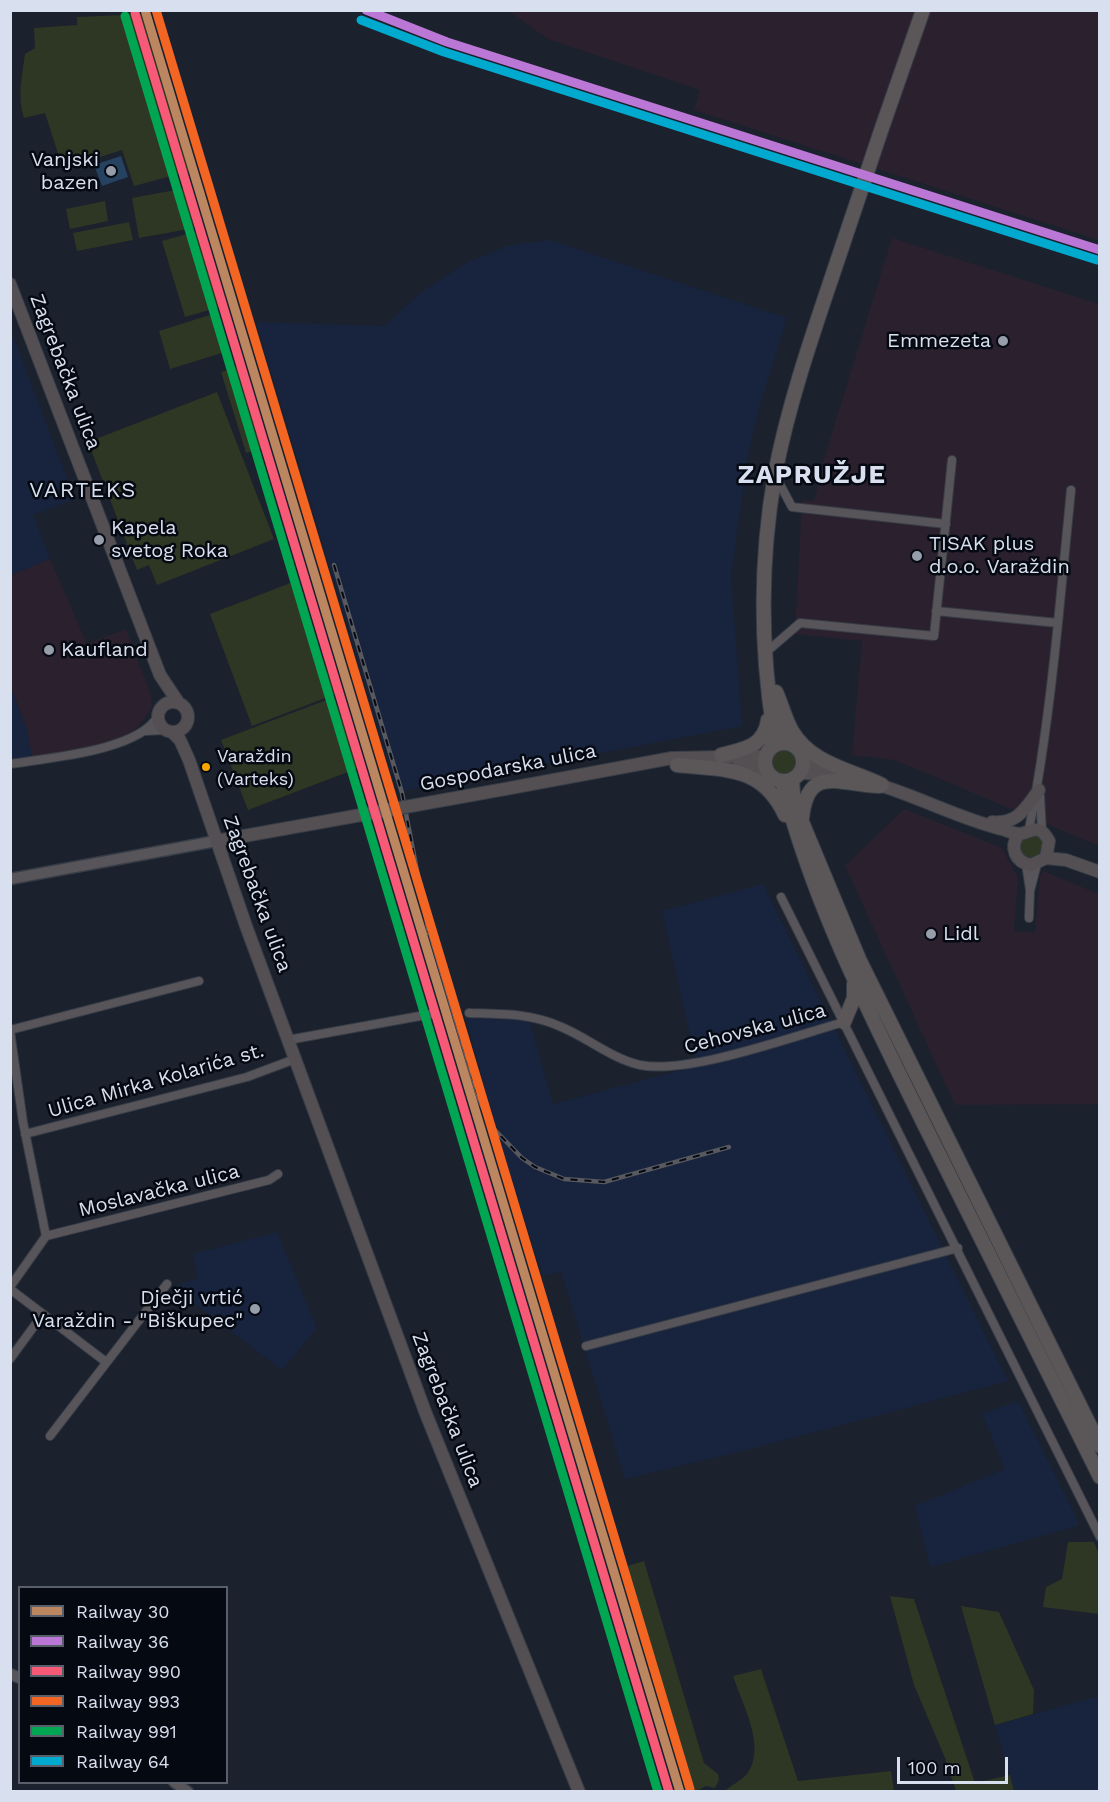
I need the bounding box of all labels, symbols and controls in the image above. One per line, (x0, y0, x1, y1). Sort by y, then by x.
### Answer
place label: Vanjski bazen (31, 148, 99, 195)
marker: Vanjski bazen (104, 164, 118, 178)
street label: Zagrebačka ulica (24, 291, 106, 453)
place label: Emmezeta (887, 329, 991, 353)
marker: Emmezeta (996, 334, 1010, 348)
district label: ZAPRUŽJE (738, 459, 886, 491)
district label: VARTEKS (29, 478, 137, 504)
place label: Kapela svetog Roka (111, 516, 228, 563)
place label: TISAK plus d.o.o. Varaždin (929, 532, 1070, 579)
marker: Kapela svetog Roka (92, 533, 106, 547)
marker: TISAK plus d.o.o. Varaždin (910, 549, 924, 563)
place label: Kaufland (61, 638, 148, 662)
marker: Kaufland (42, 643, 56, 657)
street label: Gospodarska ulica (418, 739, 598, 797)
place label: Varaždin (Varteks) (217, 746, 294, 789)
marker: Varaždin (Varteks) (200, 761, 212, 773)
street label: Zagrebačka ulica (218, 813, 296, 975)
place label: Lidl (943, 922, 979, 946)
marker: Lidl (924, 927, 938, 941)
street label: Cehovska ulica (681, 999, 829, 1059)
street label: Ulica Mirka Kolarića st. (45, 1039, 267, 1123)
street label: Moslavačka ulica (76, 1159, 242, 1223)
place label: Dječji vrtić Varaždin - "Biškupec" (32, 1286, 243, 1333)
marker: Dječji vrtić Varaždin - "Biškupec" (248, 1302, 262, 1316)
street label: Zagrebačka ulica (406, 1329, 488, 1491)
legend (18, 1586, 228, 1784)
text: Railway 30 (76, 1601, 169, 1622)
text: Railway 36 (76, 1631, 169, 1652)
text: Railway 990 (76, 1661, 181, 1682)
text: Railway 993 (76, 1691, 180, 1712)
text: Railway 991 (76, 1721, 177, 1742)
scale bar (900, 1745, 1011, 1783)
text: Railway 64 (76, 1751, 170, 1772)
text: 100 m (908, 1757, 961, 1778)

